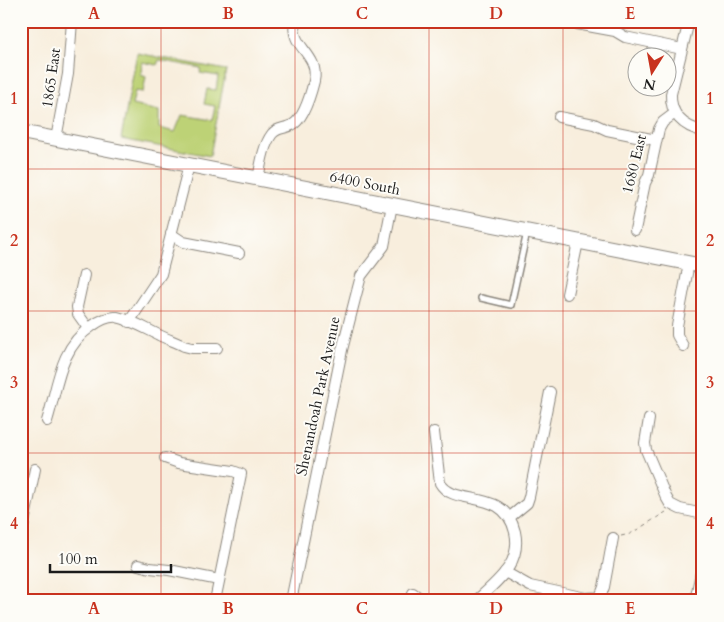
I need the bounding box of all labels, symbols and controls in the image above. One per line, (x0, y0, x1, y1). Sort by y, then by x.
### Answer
text: A (88, 3, 100, 25)
text: B (222, 3, 234, 25)
text: C (356, 3, 368, 25)
text: D (489, 3, 503, 25)
text: E (625, 3, 635, 25)
street label: 1865 East (37, 47, 65, 109)
north arrow (626, 48, 676, 98)
text: N (642, 74, 657, 95)
text: 1 (10, 88, 18, 110)
text: 1 (706, 88, 714, 110)
street label: 1680 East (617, 132, 651, 196)
street label: 6400 South (328, 166, 403, 200)
text: 2 (10, 230, 18, 252)
text: 2 (706, 230, 714, 252)
street label: Shenandoah Park Avenue (291, 314, 345, 478)
text: 3 (10, 372, 18, 394)
text: 3 (706, 372, 714, 394)
text: 4 (10, 513, 18, 535)
text: 4 (706, 513, 714, 535)
scale bar (50, 542, 171, 574)
text: 100 m (58, 549, 98, 569)
text: A (88, 598, 100, 620)
text: B (222, 598, 234, 620)
text: C (356, 598, 368, 620)
text: D (489, 598, 503, 620)
text: E (625, 598, 635, 620)

